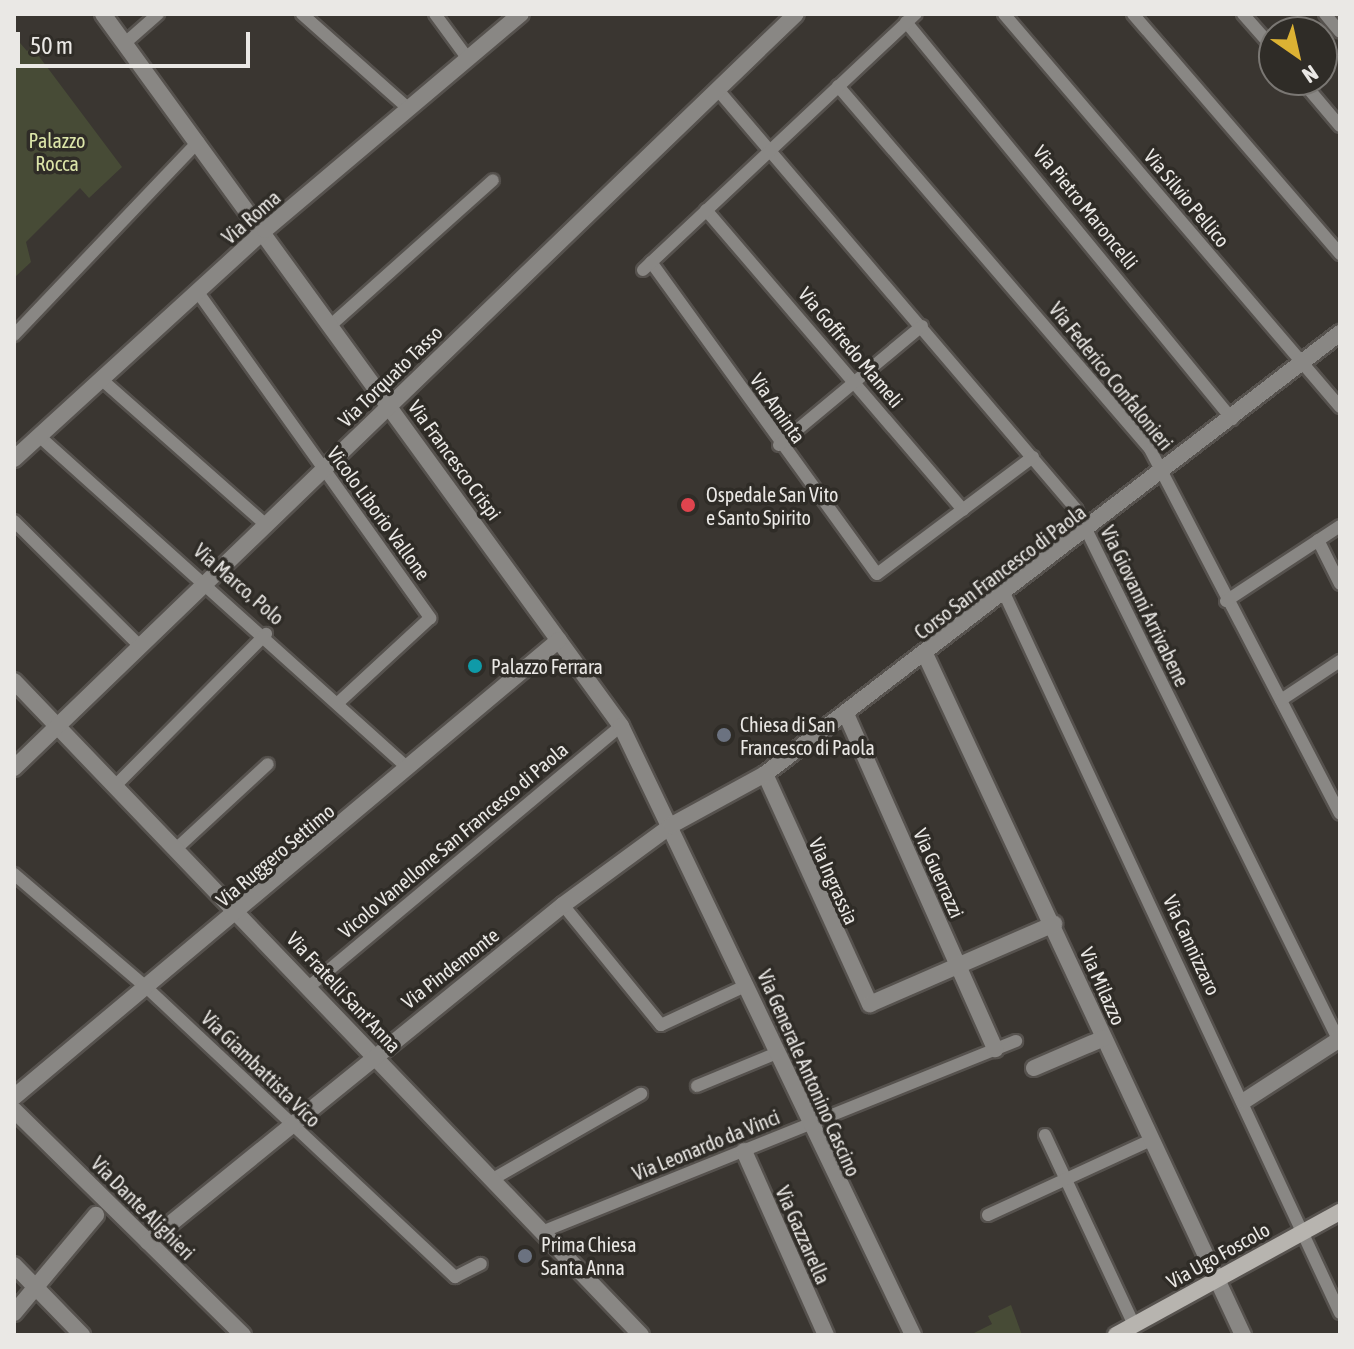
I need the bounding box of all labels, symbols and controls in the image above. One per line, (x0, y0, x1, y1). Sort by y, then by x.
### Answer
scale bar (20, 16, 254, 66)
north arrow (1258, 16, 1338, 96)
text: 50 m (30, 32, 73, 59)
text: N (1298, 60, 1323, 89)
park label: Palazzo Rocca (29, 129, 85, 176)
street label: Via Pietro Maroncelli (1029, 140, 1143, 274)
street label: Via Silvio Pellico (1139, 144, 1235, 252)
street label: Via Roma (217, 185, 285, 249)
street label: Via Goffredo Mameli (794, 282, 908, 412)
street label: Via Federico Confalonieri (1044, 297, 1178, 455)
street label: Via Torquato Tasso (333, 320, 447, 432)
street label: Via Aminta (745, 368, 811, 448)
street label: Via Francesco Crispi (403, 395, 507, 525)
street label: Vicolo Liborio Vallone (322, 441, 436, 585)
place label: Ospedale San Vito e Santo Spirito (706, 482, 838, 529)
marker: Ospedale San Vito e Santo Spirito (677, 494, 699, 516)
street label: Corso San Francesco di Paola (910, 500, 1090, 644)
street label: Via Giovanni Arrivabene (1096, 522, 1194, 690)
street label: Via Marco, Polo (189, 538, 289, 630)
place label: Palazzo Ferrara (491, 654, 603, 678)
marker: Palazzo Ferrara (466, 657, 484, 675)
place label: Chiesa di San Francesco di Paola (740, 712, 875, 759)
marker: Chiesa di San Francesco di Paola (715, 726, 733, 744)
street label: Vicolo Vanellone San Francesco di Paola (333, 737, 573, 943)
street label: Via Ruggero Settimo (211, 799, 339, 911)
street label: Via Guerrazzi (909, 825, 969, 921)
street label: Via Ingrassia (804, 834, 864, 928)
street label: Via Cannizzaro (1158, 891, 1226, 999)
street label: Via Pindemonte (397, 923, 503, 1013)
street label: Via Fratelli Sant'Anna (282, 927, 406, 1057)
street label: Via Milazzo (1075, 943, 1131, 1029)
street label: Via Generale Antonino Cascino (753, 966, 865, 1180)
street label: Via Giambattista Vico (196, 1006, 326, 1132)
street label: Via Leonardo da Vinci (629, 1105, 783, 1185)
street label: Via Dante Alighieri (86, 1151, 200, 1265)
street label: Via Gazzarella (771, 1182, 835, 1288)
street label: Via Ugo Foscolo (1162, 1217, 1274, 1293)
place label: Prima Chiesa Santa Anna (541, 1232, 636, 1279)
marker: Prima Chiesa Santa Anna (516, 1247, 534, 1265)

